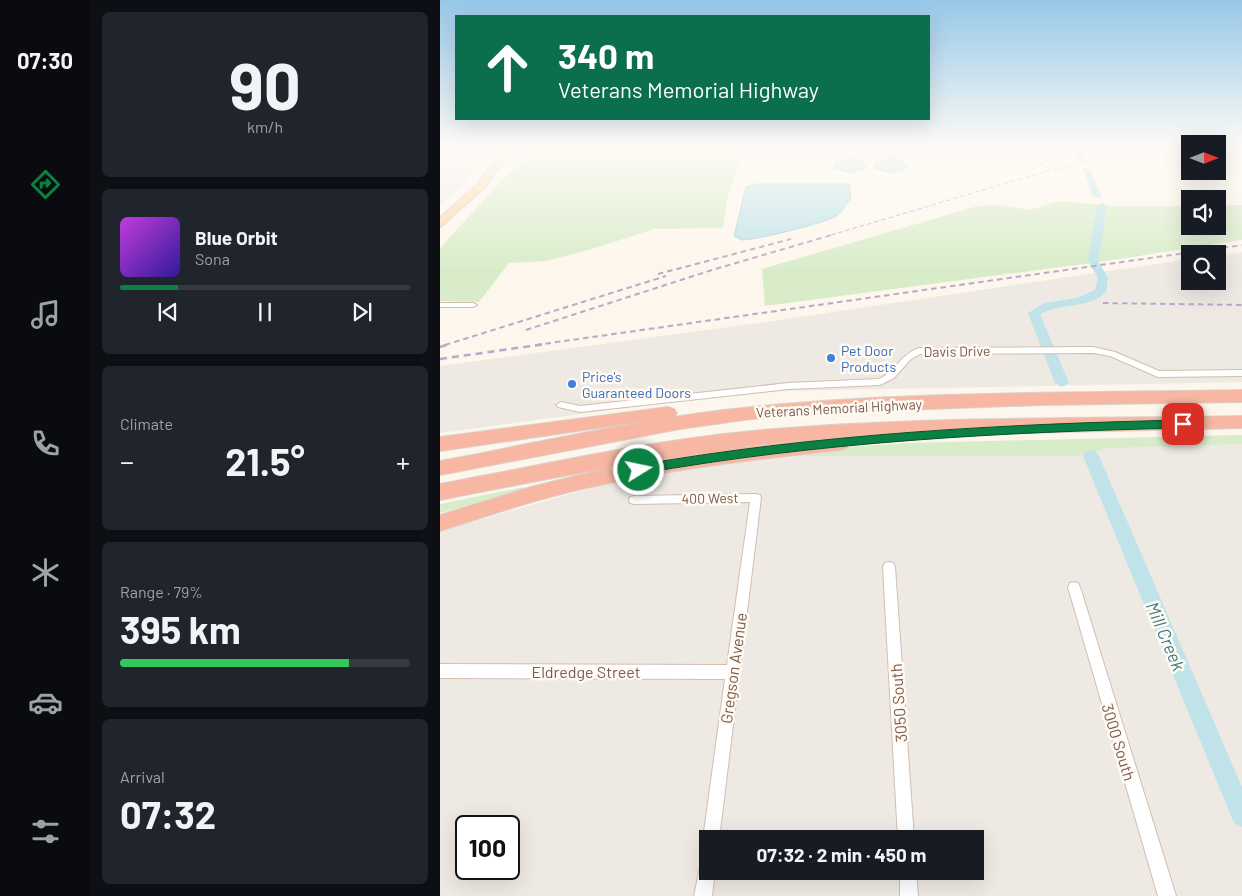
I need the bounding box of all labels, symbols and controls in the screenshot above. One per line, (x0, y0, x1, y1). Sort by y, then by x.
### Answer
text: 340 m (558, 34, 654, 76)
icon: ahead (475, 35, 540, 100)
text: 90 (229, 45, 301, 123)
text: 07:30 (17, 47, 73, 73)
text: Veterans Memorial Highway (558, 76, 819, 102)
text: km/h (247, 117, 283, 136)
north arrow (1181, 135, 1226, 180)
map controls (1181, 135, 1226, 290)
icon: directions (28, 167, 63, 202)
button: sound (1181, 190, 1226, 235)
text: Blue Orbit (195, 226, 278, 249)
button: search (1181, 245, 1226, 290)
text: Sona (195, 249, 230, 268)
icon: music (28, 297, 63, 332)
icon: previous (154, 298, 182, 326)
icon: pause (251, 298, 279, 326)
icon: next (348, 298, 376, 326)
place label: Pet Door Products (841, 342, 896, 375)
street label: Davis Drive (924, 342, 990, 360)
marker: Pet Door Products (825, 352, 837, 364)
place label: Price's Guaranteed Doors (582, 368, 691, 401)
marker: Price's Guaranteed Doors (566, 378, 578, 390)
street label: Veterans Memorial Highway (756, 395, 923, 421)
pin (1162, 403, 1204, 445)
icon: arrive (1169, 410, 1197, 438)
text: Climate (120, 414, 173, 433)
icon: phone (28, 426, 63, 461)
text: 21.5° (225, 438, 305, 484)
position arrow (612, 443, 664, 495)
text: − (120, 444, 134, 478)
text: + (396, 444, 410, 478)
street label: 400 West (681, 489, 739, 507)
icon: climate (28, 555, 63, 590)
text: Range · 79% (120, 582, 203, 601)
water label: Mill Creek (1142, 598, 1190, 674)
text: 395 km (120, 606, 241, 652)
street label: Gregson Avenue (716, 611, 750, 725)
street label: Eldredge Street (531, 662, 641, 681)
street label: 3050 South (886, 663, 910, 743)
icon: car (28, 685, 63, 720)
street label: 3000 South (1098, 701, 1140, 783)
text: Arrival (120, 767, 165, 786)
text: 07:32 (120, 791, 216, 837)
icon: filters (28, 814, 63, 849)
speed limit sign: 100 (455, 815, 520, 880)
text: 07:32 · 2 min · 450 m (757, 843, 926, 866)

